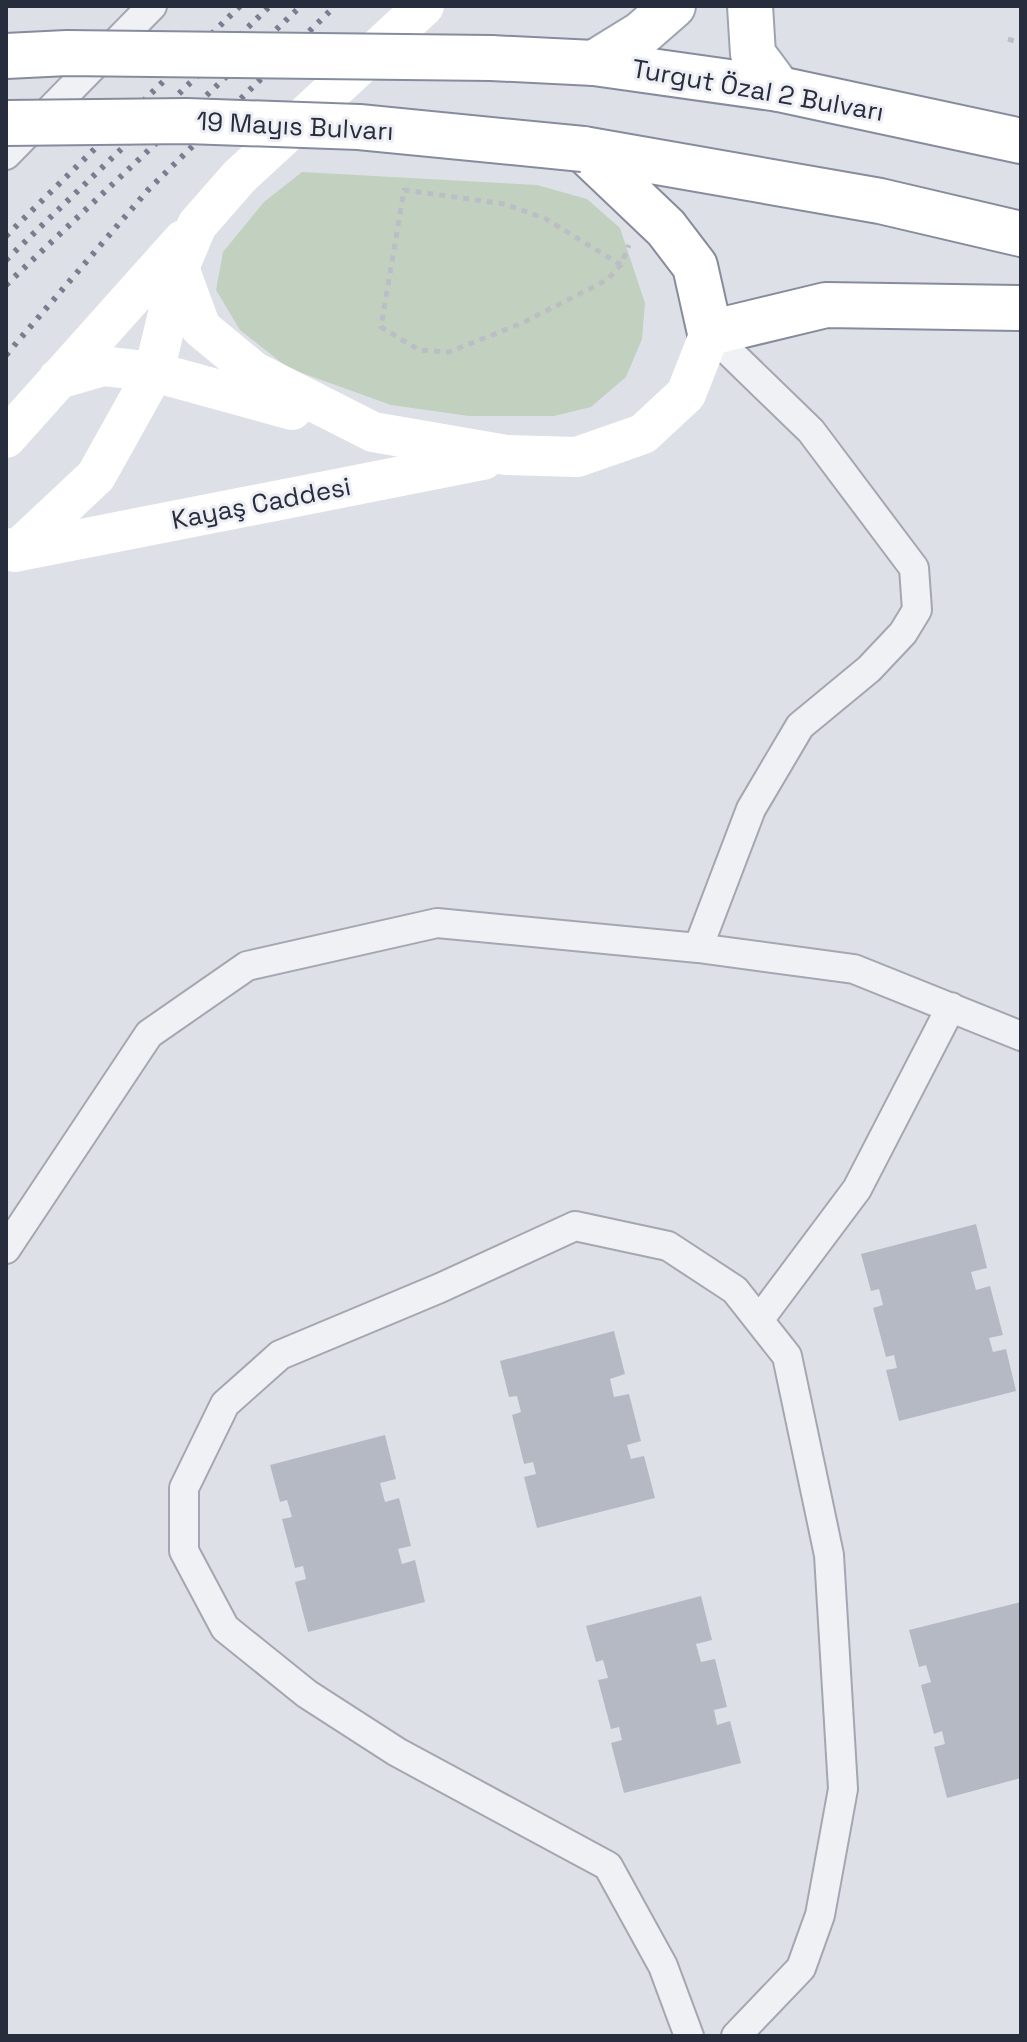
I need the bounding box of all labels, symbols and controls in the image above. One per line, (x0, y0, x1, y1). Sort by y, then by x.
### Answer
street label: Turgut Özal 2 Bulvarı (629, 51, 887, 129)
street label: 19 Mayıs Bulvarı (196, 104, 394, 148)
street label: Kayaş Caddesi (168, 469, 354, 537)

